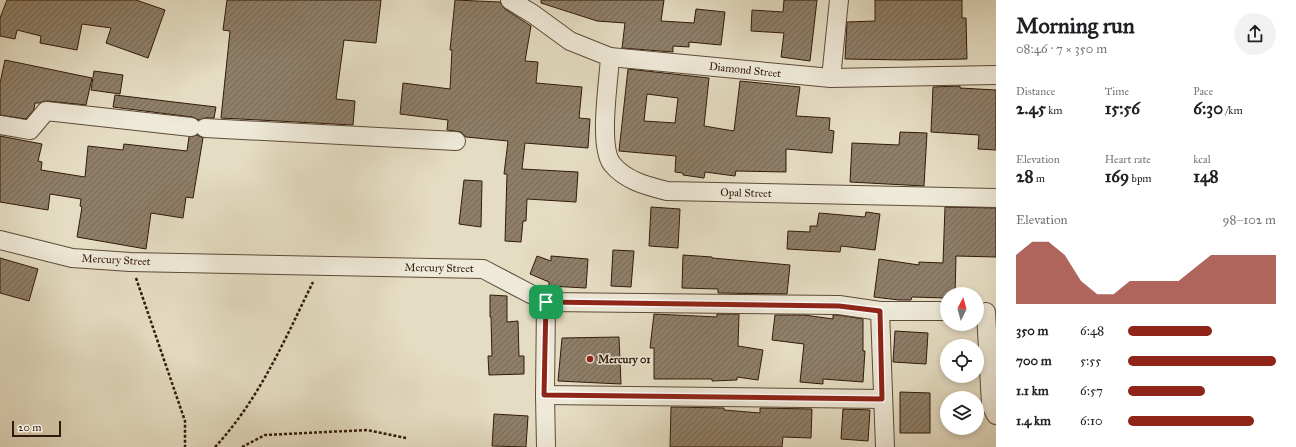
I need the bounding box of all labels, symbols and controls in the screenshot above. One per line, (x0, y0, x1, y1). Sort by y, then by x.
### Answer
text: Morning run (1016, 12, 1135, 39)
button: share (1234, 13, 1276, 55)
text: 08:46 · 7 × 350 m (1016, 41, 1107, 57)
street label: Diamond Street (708, 60, 782, 80)
text: Distance (1016, 85, 1055, 98)
text: Time (1105, 85, 1129, 98)
text: Pace (1193, 85, 1213, 98)
text: 2.45 (1016, 98, 1046, 119)
text: 15:56 (1105, 98, 1140, 119)
text: 6:30 (1193, 98, 1223, 119)
text: km (1046, 104, 1063, 117)
text: /km (1223, 104, 1243, 117)
text: Elevation (1016, 153, 1060, 166)
text: Heart rate (1105, 153, 1151, 166)
text: kcal (1193, 153, 1211, 166)
text: 28 (1016, 166, 1033, 187)
text: 169 (1105, 166, 1129, 187)
text: 148 (1193, 166, 1219, 187)
text: m (1033, 172, 1045, 185)
text: bpm (1129, 172, 1152, 185)
street label: Opal Street (720, 186, 772, 200)
text: Elevation (1016, 212, 1068, 228)
text: 98–102 m (1223, 212, 1276, 228)
street label: Mercury Street (81, 252, 151, 268)
street label: Mercury Street (404, 261, 474, 275)
pin (529, 285, 563, 319)
north arrow (940, 287, 984, 331)
map controls (940, 287, 984, 435)
icon: arrive (535, 291, 557, 313)
text: 350 m (1016, 323, 1049, 339)
text: 6:48 (1080, 323, 1104, 339)
button: locate (940, 339, 984, 383)
place label: Mercury 01 (598, 353, 651, 367)
text: 700 m (1016, 353, 1052, 369)
text: 5:55 (1080, 353, 1101, 369)
marker: Mercury 01 (585, 354, 595, 364)
text: 1.1 km (1016, 383, 1049, 399)
text: 6:57 (1080, 383, 1103, 399)
button: layers (940, 391, 984, 435)
text: 1.4 km (1016, 413, 1051, 429)
text: 6:10 (1080, 413, 1103, 429)
scale bar (12, 419, 61, 438)
text: 20 m (18, 421, 41, 434)

